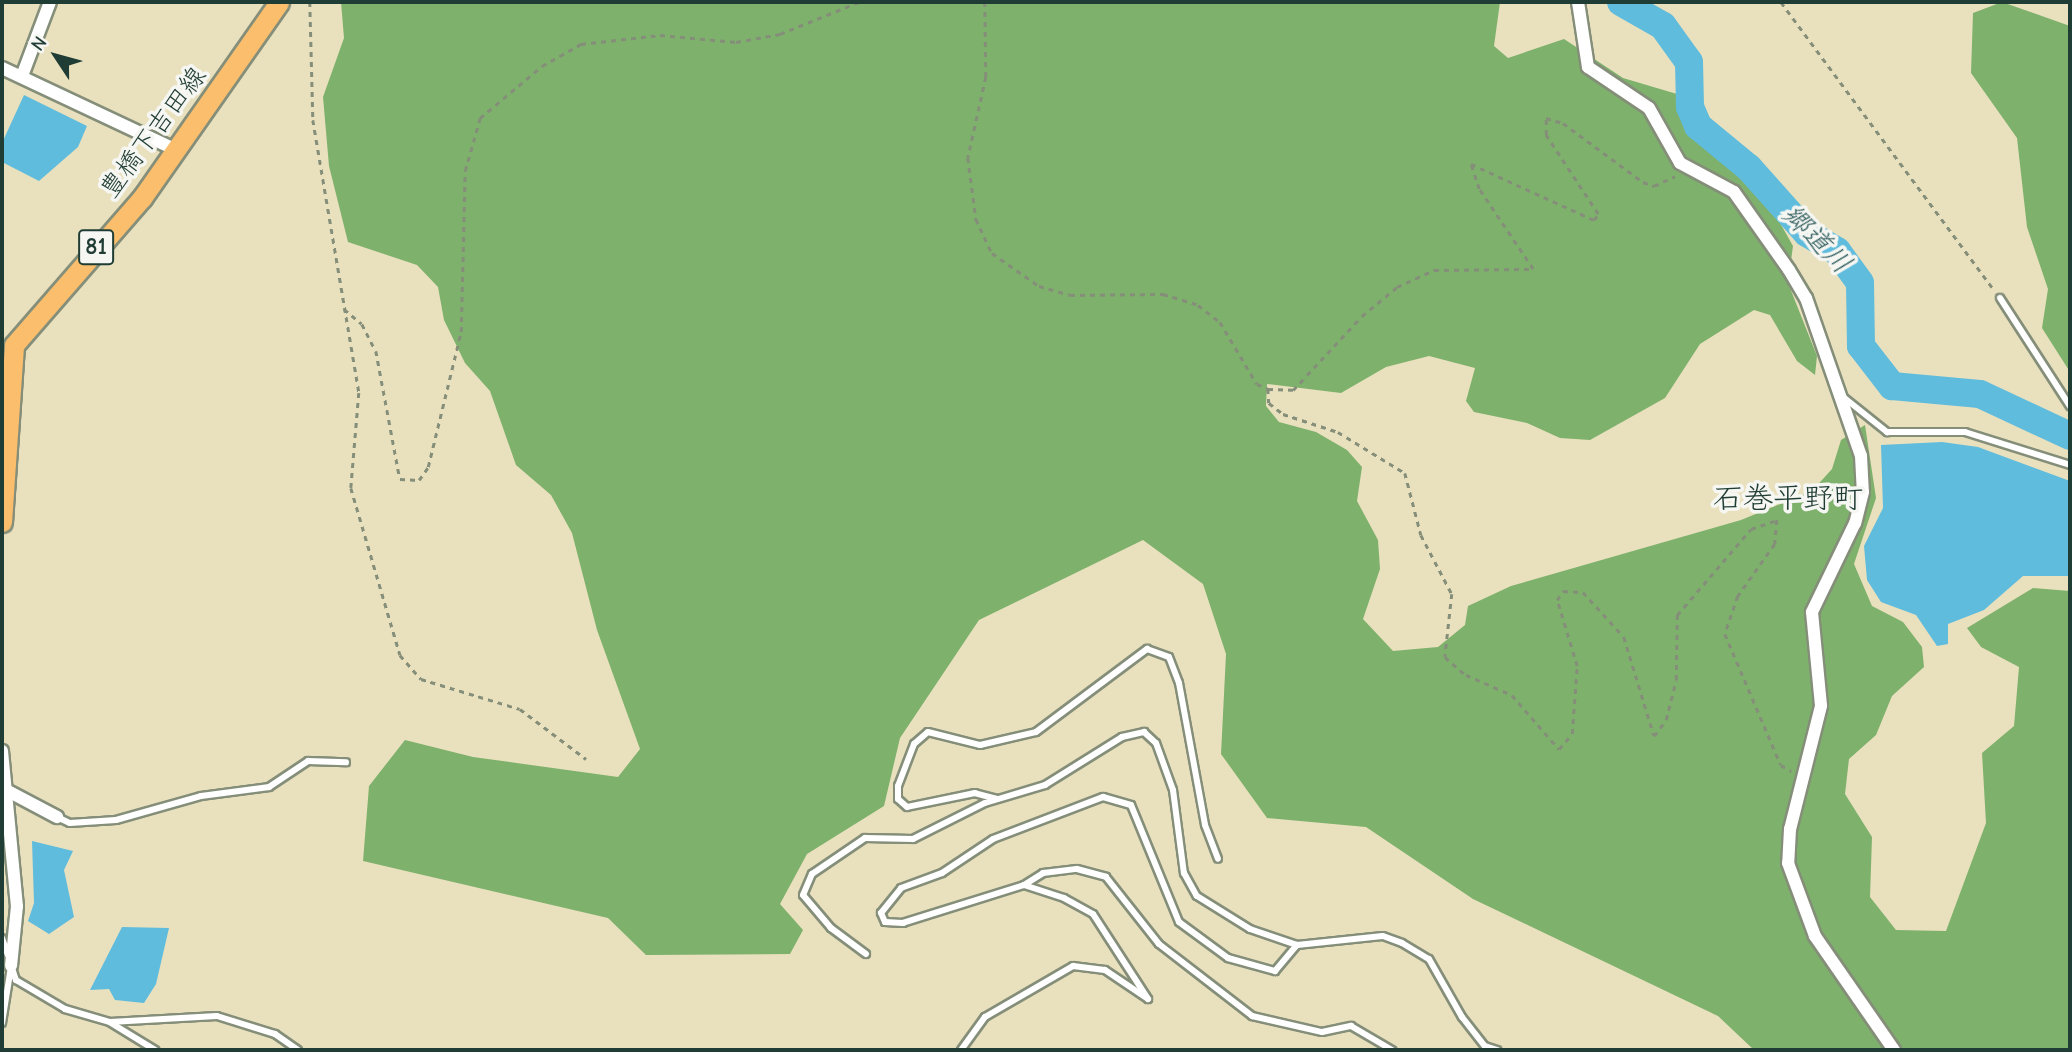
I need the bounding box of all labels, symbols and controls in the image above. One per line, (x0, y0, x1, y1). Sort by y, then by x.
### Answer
north arrow (21, 21, 91, 91)
text: N (26, 32, 52, 55)
street label: 豊橋下吉田線 (95, 61, 213, 205)
water label: 郷道川 (1775, 197, 1859, 281)
road number: 81 (77, 226, 115, 268)
district label: 石巻平野町 (1713, 481, 1863, 517)

